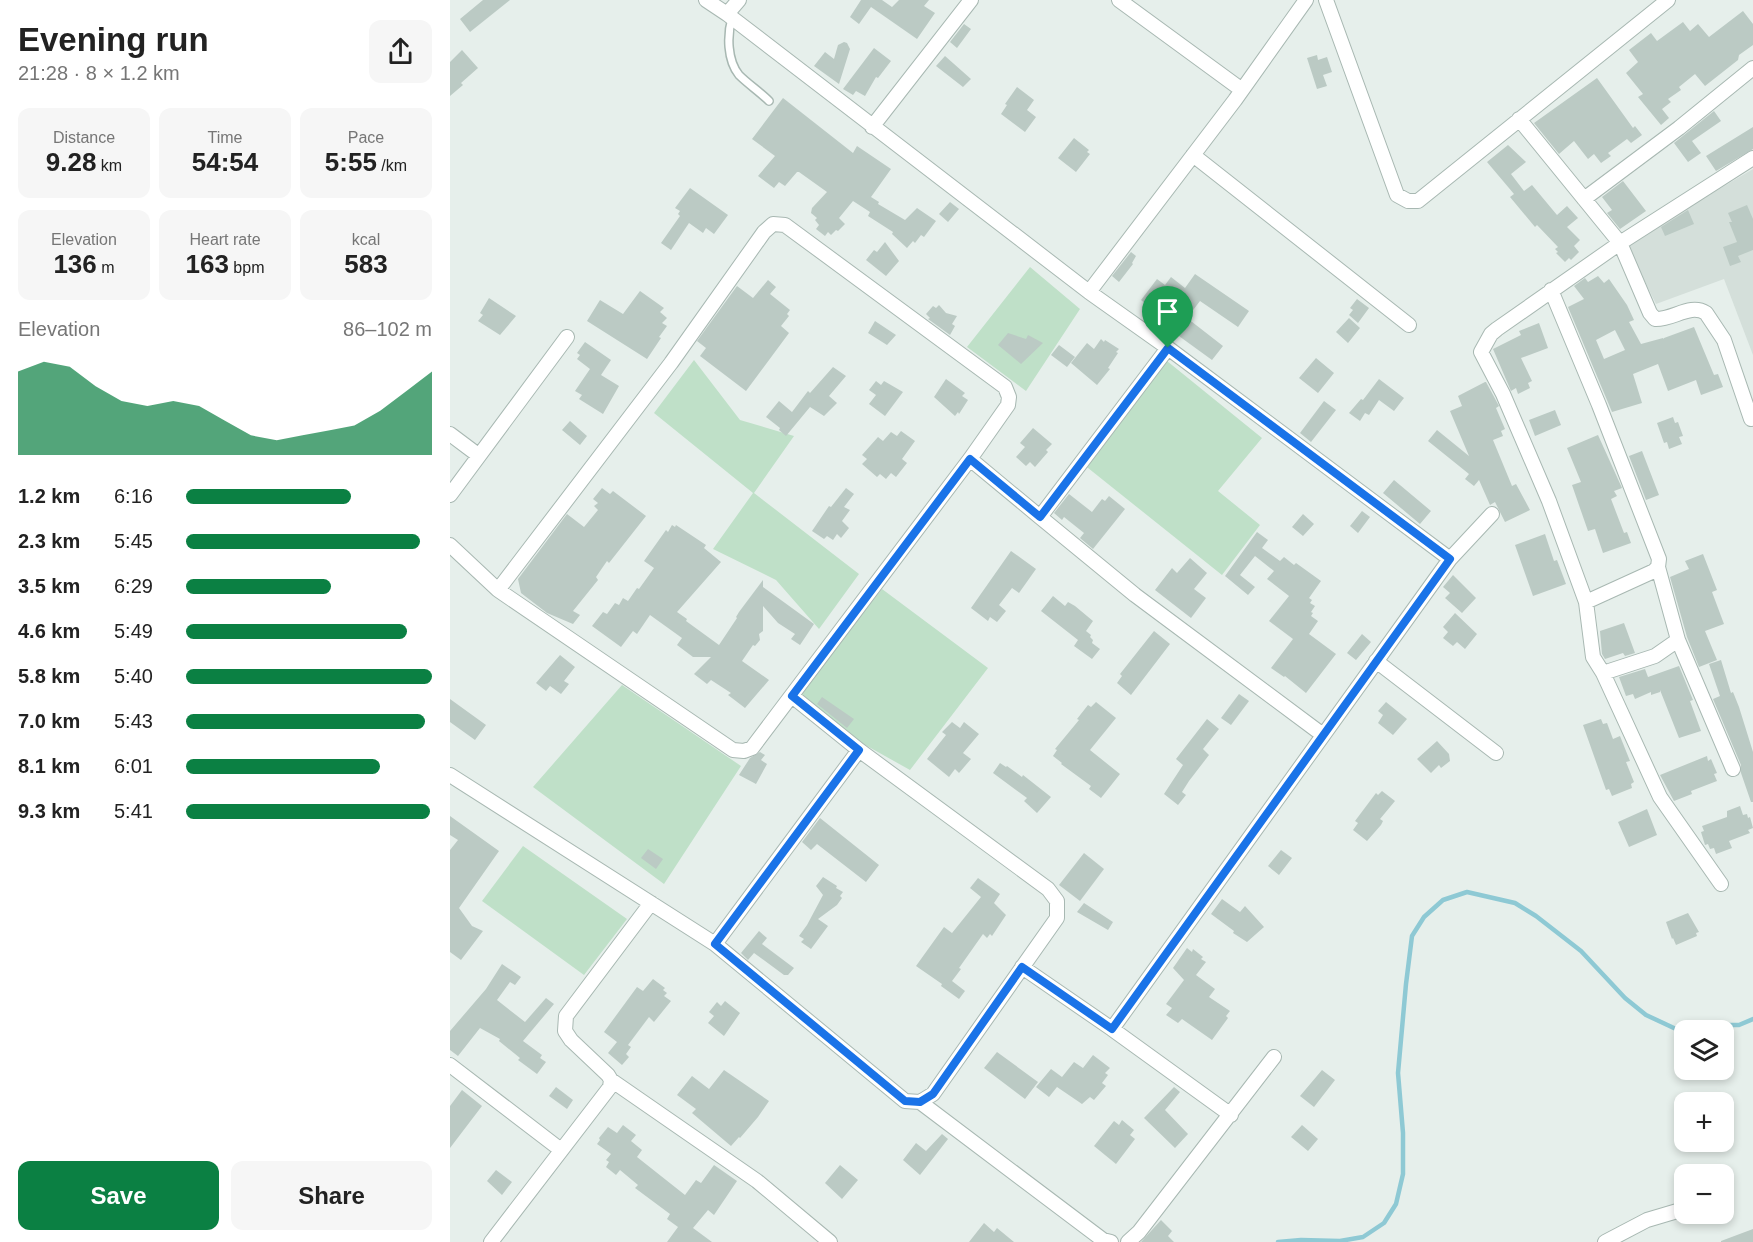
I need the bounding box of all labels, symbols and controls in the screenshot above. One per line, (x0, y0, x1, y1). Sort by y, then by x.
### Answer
button: share (369, 20, 432, 83)
text: Evening run (18, 21, 209, 58)
text: 21:28 · 8 × 1.2 km (18, 62, 180, 84)
text: Distance (53, 129, 115, 146)
text: Time (208, 129, 242, 146)
text: Pace (348, 129, 384, 146)
text: 9.28 (46, 147, 96, 177)
text: 54:54 (192, 147, 258, 177)
text: 5:55 (325, 147, 377, 177)
text: km (96, 157, 122, 174)
text: /km (377, 157, 407, 174)
text: Elevation (51, 231, 117, 248)
text: Heart rate (189, 231, 261, 248)
text: kcal (352, 231, 380, 248)
text: 136 (53, 249, 97, 279)
text: 163 (186, 249, 229, 279)
text: 583 (344, 249, 388, 279)
text: m (97, 259, 115, 276)
text: bpm (229, 259, 264, 276)
pin (1142, 286, 1193, 348)
icon: arrive (1151, 295, 1184, 328)
text: Elevation (18, 318, 100, 340)
text: 86–102 m (343, 318, 432, 340)
text: 1.2 km (18, 485, 80, 507)
text: 6:16 (114, 485, 153, 507)
text: 2.3 km (18, 530, 80, 552)
text: 5:45 (114, 530, 153, 552)
text: 3.5 km (18, 575, 80, 597)
text: 6:29 (114, 575, 153, 597)
text: 4.6 km (18, 620, 80, 642)
text: 5:49 (114, 620, 153, 642)
text: 5.8 km (18, 665, 80, 687)
text: 5:40 (114, 665, 153, 687)
text: 7.0 km (18, 710, 80, 732)
text: 5:43 (114, 710, 153, 732)
text: 8.1 km (18, 755, 80, 777)
text: 6:01 (114, 755, 153, 777)
text: 9.3 km (18, 800, 80, 822)
text: 5:41 (114, 800, 153, 822)
map controls (1674, 1020, 1734, 1224)
button: layers (1674, 1020, 1734, 1080)
button: + (1674, 1092, 1734, 1152)
button: Save (18, 1161, 219, 1230)
button: Share (231, 1161, 432, 1230)
button: − (1674, 1164, 1734, 1224)

